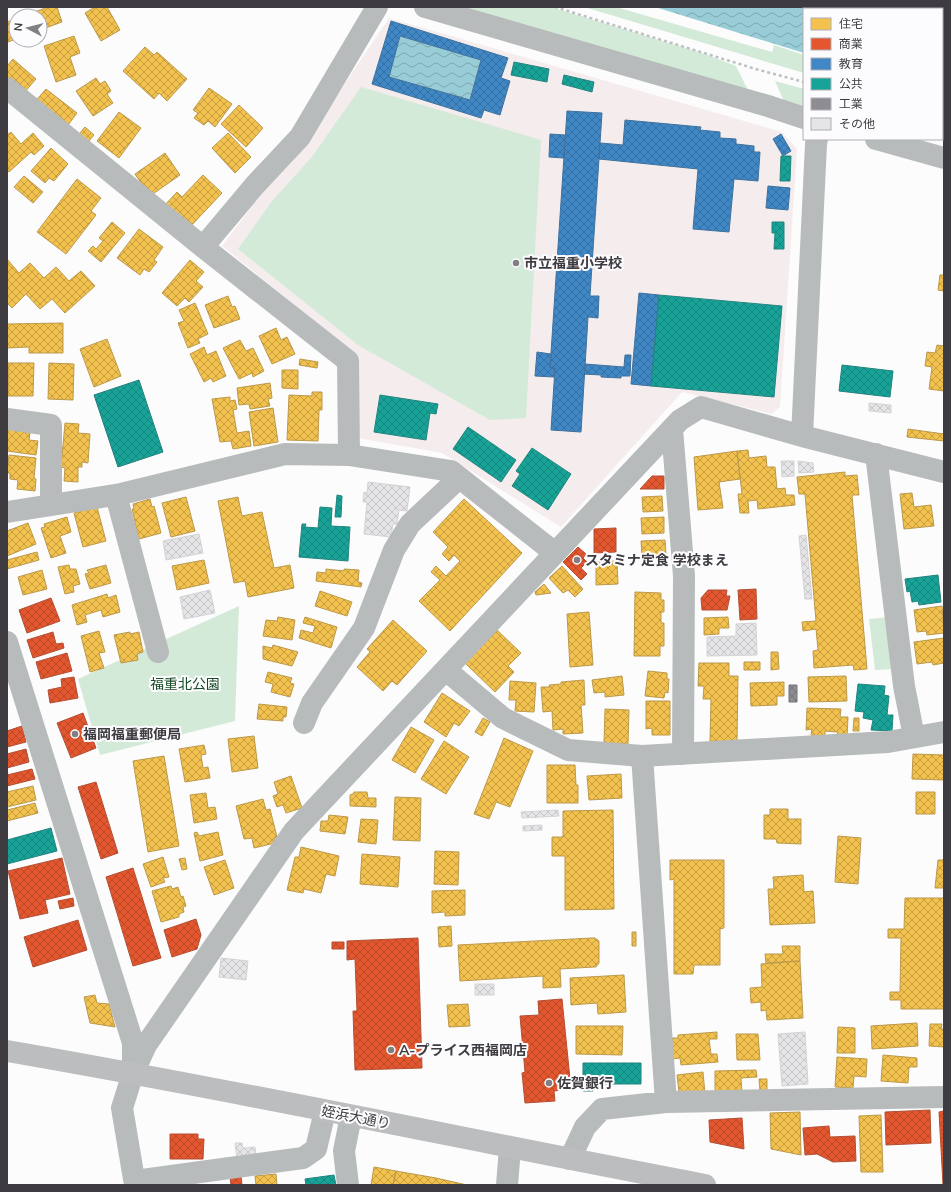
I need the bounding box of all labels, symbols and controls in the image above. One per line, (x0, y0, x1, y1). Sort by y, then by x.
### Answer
north arrow (8, 8, 48, 48)
legend (803, 8, 943, 140)
text: 住宅 (839, 16, 863, 31)
text: N (11, 22, 26, 32)
text: 商業 (839, 36, 863, 51)
text: 教育 (839, 56, 863, 71)
text: 公共 (839, 76, 863, 91)
text: 工業 (839, 96, 863, 111)
text: その他 (839, 116, 875, 131)
place label: 市立福重小学校 (524, 254, 622, 272)
marker: 市立福重小学校 (511, 258, 521, 268)
place label: スタミナ定食 学校まえ (585, 551, 729, 569)
marker: スタミナ定食 学校まえ (572, 555, 582, 565)
park label: 福重北公園 (150, 675, 220, 693)
place label: 福岡福重郵便局 (83, 725, 181, 743)
marker: 福岡福重郵便局 (70, 729, 80, 739)
place label: A-プライス西福岡店 (399, 1041, 527, 1059)
marker: A-プライス西福岡店 (386, 1045, 396, 1055)
place label: 佐賀銀行 (557, 1074, 613, 1092)
marker: 佐賀銀行 (544, 1078, 554, 1088)
street label: 姪浜大通り (320, 1101, 392, 1133)

